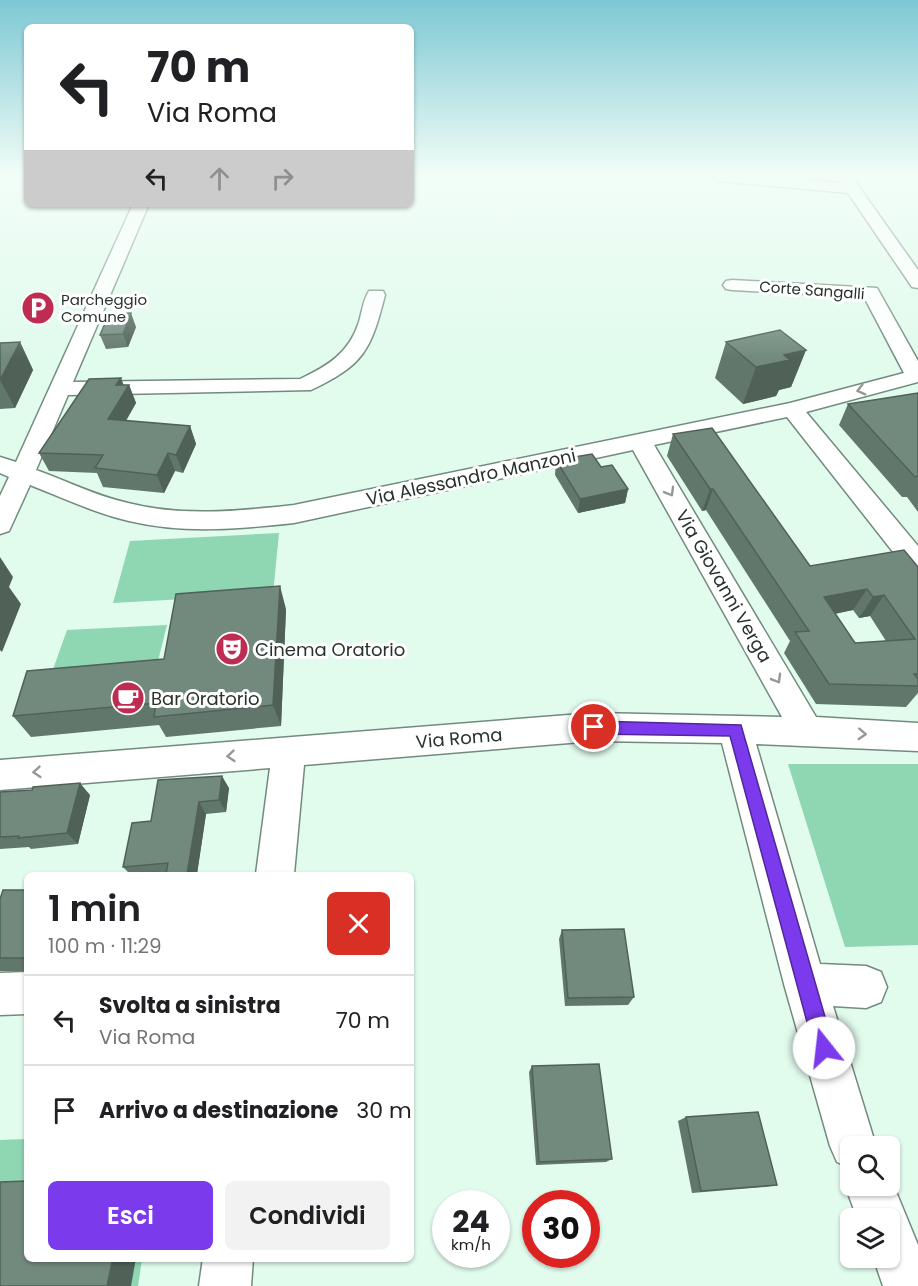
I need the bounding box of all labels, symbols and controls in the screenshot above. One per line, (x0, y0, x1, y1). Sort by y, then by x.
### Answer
text: 70 m (147, 38, 250, 97)
icon: left (48, 48, 126, 126)
text: Via Roma (147, 94, 277, 131)
icon: left (140, 162, 173, 195)
icon: ahead (203, 162, 236, 195)
icon: right (266, 162, 299, 195)
street label: Corte Sangalli (759, 276, 865, 304)
place label: Parcheggio Comune (61, 289, 147, 327)
parking icon: Parcheggio Comune (20, 290, 56, 326)
one-way arrow (857, 382, 867, 395)
street label: Via Alessandro Manzoni (364, 443, 578, 511)
one-way arrow (662, 486, 674, 496)
street label: Via Giovanni Verga (670, 505, 778, 667)
theatre icon: Cinema Oratorio (214, 631, 250, 667)
place label: Cinema Oratorio (255, 637, 405, 662)
one-way arrow (770, 673, 781, 683)
cafe icon: Bar Oratorio (110, 680, 146, 716)
place label: Bar Oratorio (151, 686, 260, 711)
pin (568, 701, 619, 752)
icon: arrive (577, 710, 610, 743)
street label: Via Roma (415, 722, 503, 754)
one-way arrow (858, 727, 867, 740)
one-way arrow (227, 749, 236, 762)
one-way arrow (32, 765, 41, 778)
text: 1 min (48, 883, 141, 934)
button: close (327, 892, 390, 955)
text: 100 m · 11:29 (48, 932, 162, 960)
text: Svolta a sinistra (99, 990, 281, 1021)
icon: left (48, 1004, 81, 1037)
text: 70 m (336, 1005, 390, 1036)
position arrow (792, 1016, 856, 1080)
text: Via Roma (99, 1023, 195, 1051)
icon: arrive (48, 1094, 81, 1127)
text: Arrivo a destinazione (99, 1095, 338, 1126)
text: 30 m (356, 1095, 412, 1126)
map controls (840, 1136, 900, 1268)
button: search (840, 1136, 900, 1196)
button: Esci (48, 1181, 213, 1250)
button: Condividi (225, 1181, 390, 1250)
speed limit sign: 30 (522, 1190, 600, 1268)
text: 24 (452, 1200, 490, 1243)
button: layers (840, 1208, 900, 1268)
text: km/h (451, 1234, 491, 1255)

